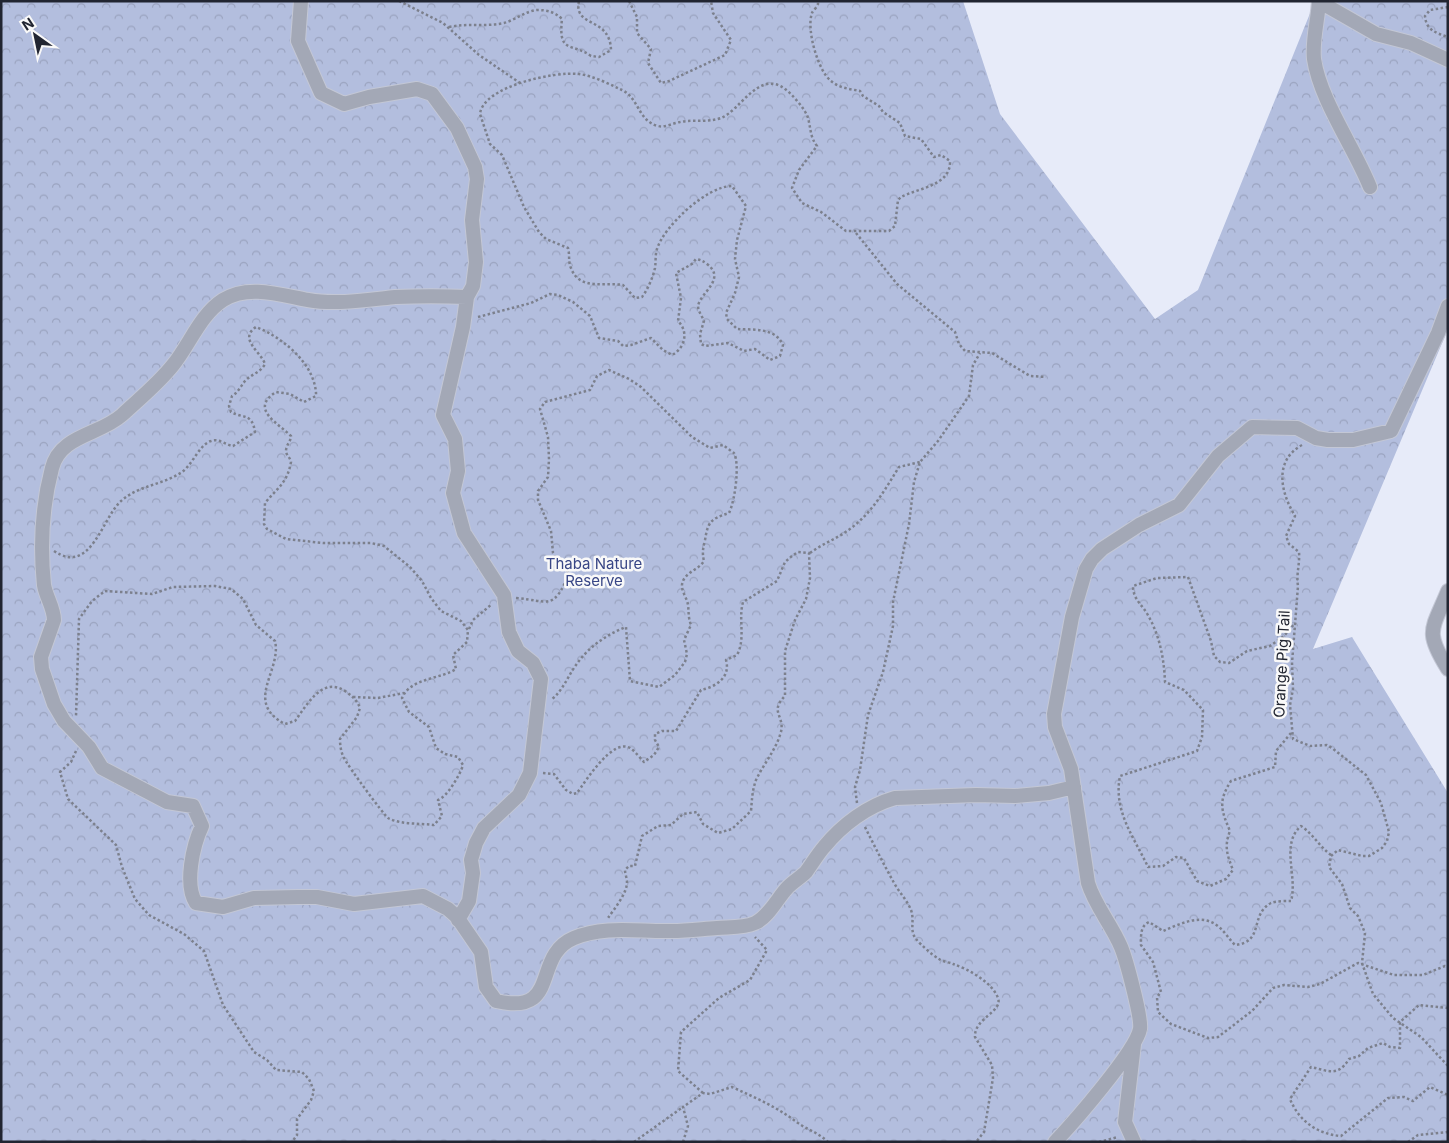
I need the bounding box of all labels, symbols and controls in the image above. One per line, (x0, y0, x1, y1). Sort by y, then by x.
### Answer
north arrow (10, 10, 60, 60)
text: N (19, 14, 37, 34)
park label: Thaba Nature Reserve (546, 554, 642, 590)
street label: Orange Pig Tail (1269, 610, 1294, 718)

